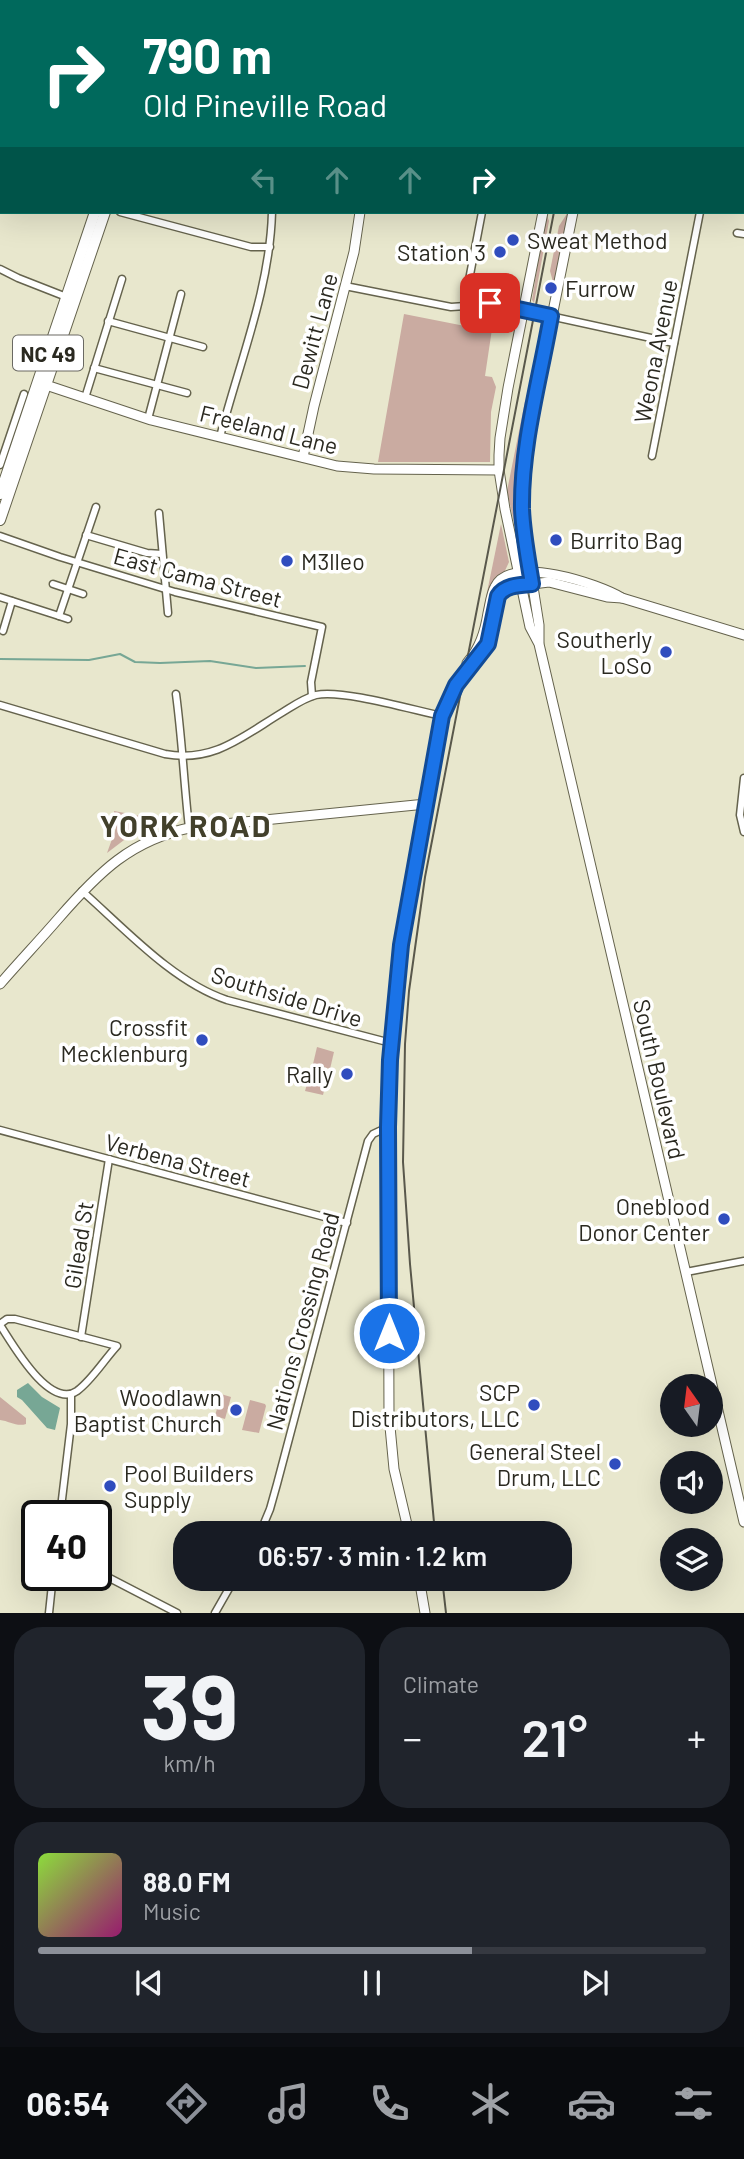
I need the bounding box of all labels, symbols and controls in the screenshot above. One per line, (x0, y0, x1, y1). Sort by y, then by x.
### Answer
text: 790 m (143, 25, 272, 84)
icon: right (28, 28, 119, 119)
text: Old Pineville Road (143, 85, 387, 123)
icon: left (245, 161, 283, 199)
icon: ahead (318, 161, 356, 199)
icon: ahead (391, 161, 429, 199)
icon: right (464, 161, 502, 199)
place label: Sweat Method (527, 226, 668, 254)
marker: Sweat Method (505, 232, 521, 248)
place label: Station 3 (397, 238, 486, 266)
marker: Station 3 (492, 244, 508, 260)
street label: Dewitt Lane (285, 270, 343, 392)
pin (460, 273, 520, 333)
place label: Furrow (565, 274, 635, 302)
street label: Weona Avenue (627, 277, 683, 425)
marker: Furrow (543, 280, 559, 296)
icon: arrive (471, 284, 509, 322)
road number: NC 49 (13, 336, 83, 370)
street label: Freeland Lane (197, 398, 341, 460)
place label: Burrito Bag (570, 526, 683, 554)
marker: Burrito Bag (548, 532, 564, 548)
street label: East Cama Street (111, 541, 285, 613)
place label: M3lleo (301, 547, 365, 575)
marker: M3lleo (279, 553, 295, 569)
place label: Southerly LoSo (557, 625, 652, 679)
marker: Southerly LoSo (658, 644, 674, 660)
district label: YORK ROAD (100, 807, 272, 843)
street label: Southside Drive (208, 960, 366, 1032)
street label: South Boulevard (628, 996, 692, 1162)
place label: Crossfit Mecklenburg (61, 1013, 188, 1067)
marker: Crossfit Mecklenburg (194, 1032, 210, 1048)
place label: Rally (286, 1060, 333, 1088)
marker: Rally (339, 1066, 355, 1082)
street label: Verbena Street (102, 1127, 254, 1193)
place label: Oneblood Donor Center (578, 1192, 711, 1246)
street label: Gilead St (57, 1199, 99, 1291)
street label: Nations Crossing Road (259, 1209, 345, 1433)
marker: Oneblood Donor Center (716, 1211, 732, 1227)
position arrow (352, 1296, 426, 1370)
north arrow (660, 1374, 723, 1437)
map controls (660, 1374, 723, 1591)
place label: SCP Distributors, LLC (351, 1378, 520, 1432)
place label: Woodlawn Baptist Church (74, 1383, 222, 1437)
marker: SCP Distributors, LLC (526, 1397, 542, 1413)
marker: Woodlawn Baptist Church (228, 1402, 244, 1418)
place label: General Steel Drum, LLC (469, 1437, 601, 1491)
button: sound (660, 1451, 723, 1514)
marker: General Steel Drum, LLC (607, 1456, 623, 1472)
place label: Pool Builders Supply (124, 1459, 254, 1513)
marker: Pool Builders Supply (102, 1478, 118, 1494)
speed limit sign: 40 (21, 1500, 112, 1591)
button: layers (660, 1528, 723, 1591)
text: 06:57 · 3 min · 1.2 km (258, 1540, 487, 1571)
text: 39 (141, 1649, 238, 1758)
text: Climate (403, 1670, 479, 1698)
text: 21° (521, 1705, 588, 1767)
text: − (403, 1714, 422, 1760)
text: + (687, 1714, 706, 1760)
text: km/h (163, 1749, 216, 1777)
text: 88.0 FM (143, 1866, 231, 1897)
text: Music (143, 1897, 201, 1925)
icon: previous (130, 1964, 168, 2002)
icon: pause (353, 1964, 391, 2002)
icon: next (576, 1964, 614, 2002)
icon: directions (162, 2079, 211, 2128)
icon: music (264, 2079, 313, 2128)
icon: phone (365, 2079, 414, 2128)
icon: climate (466, 2079, 515, 2128)
icon: car (567, 2079, 616, 2128)
icon: filters (669, 2079, 718, 2128)
text: 06:54 (26, 2084, 110, 2122)

